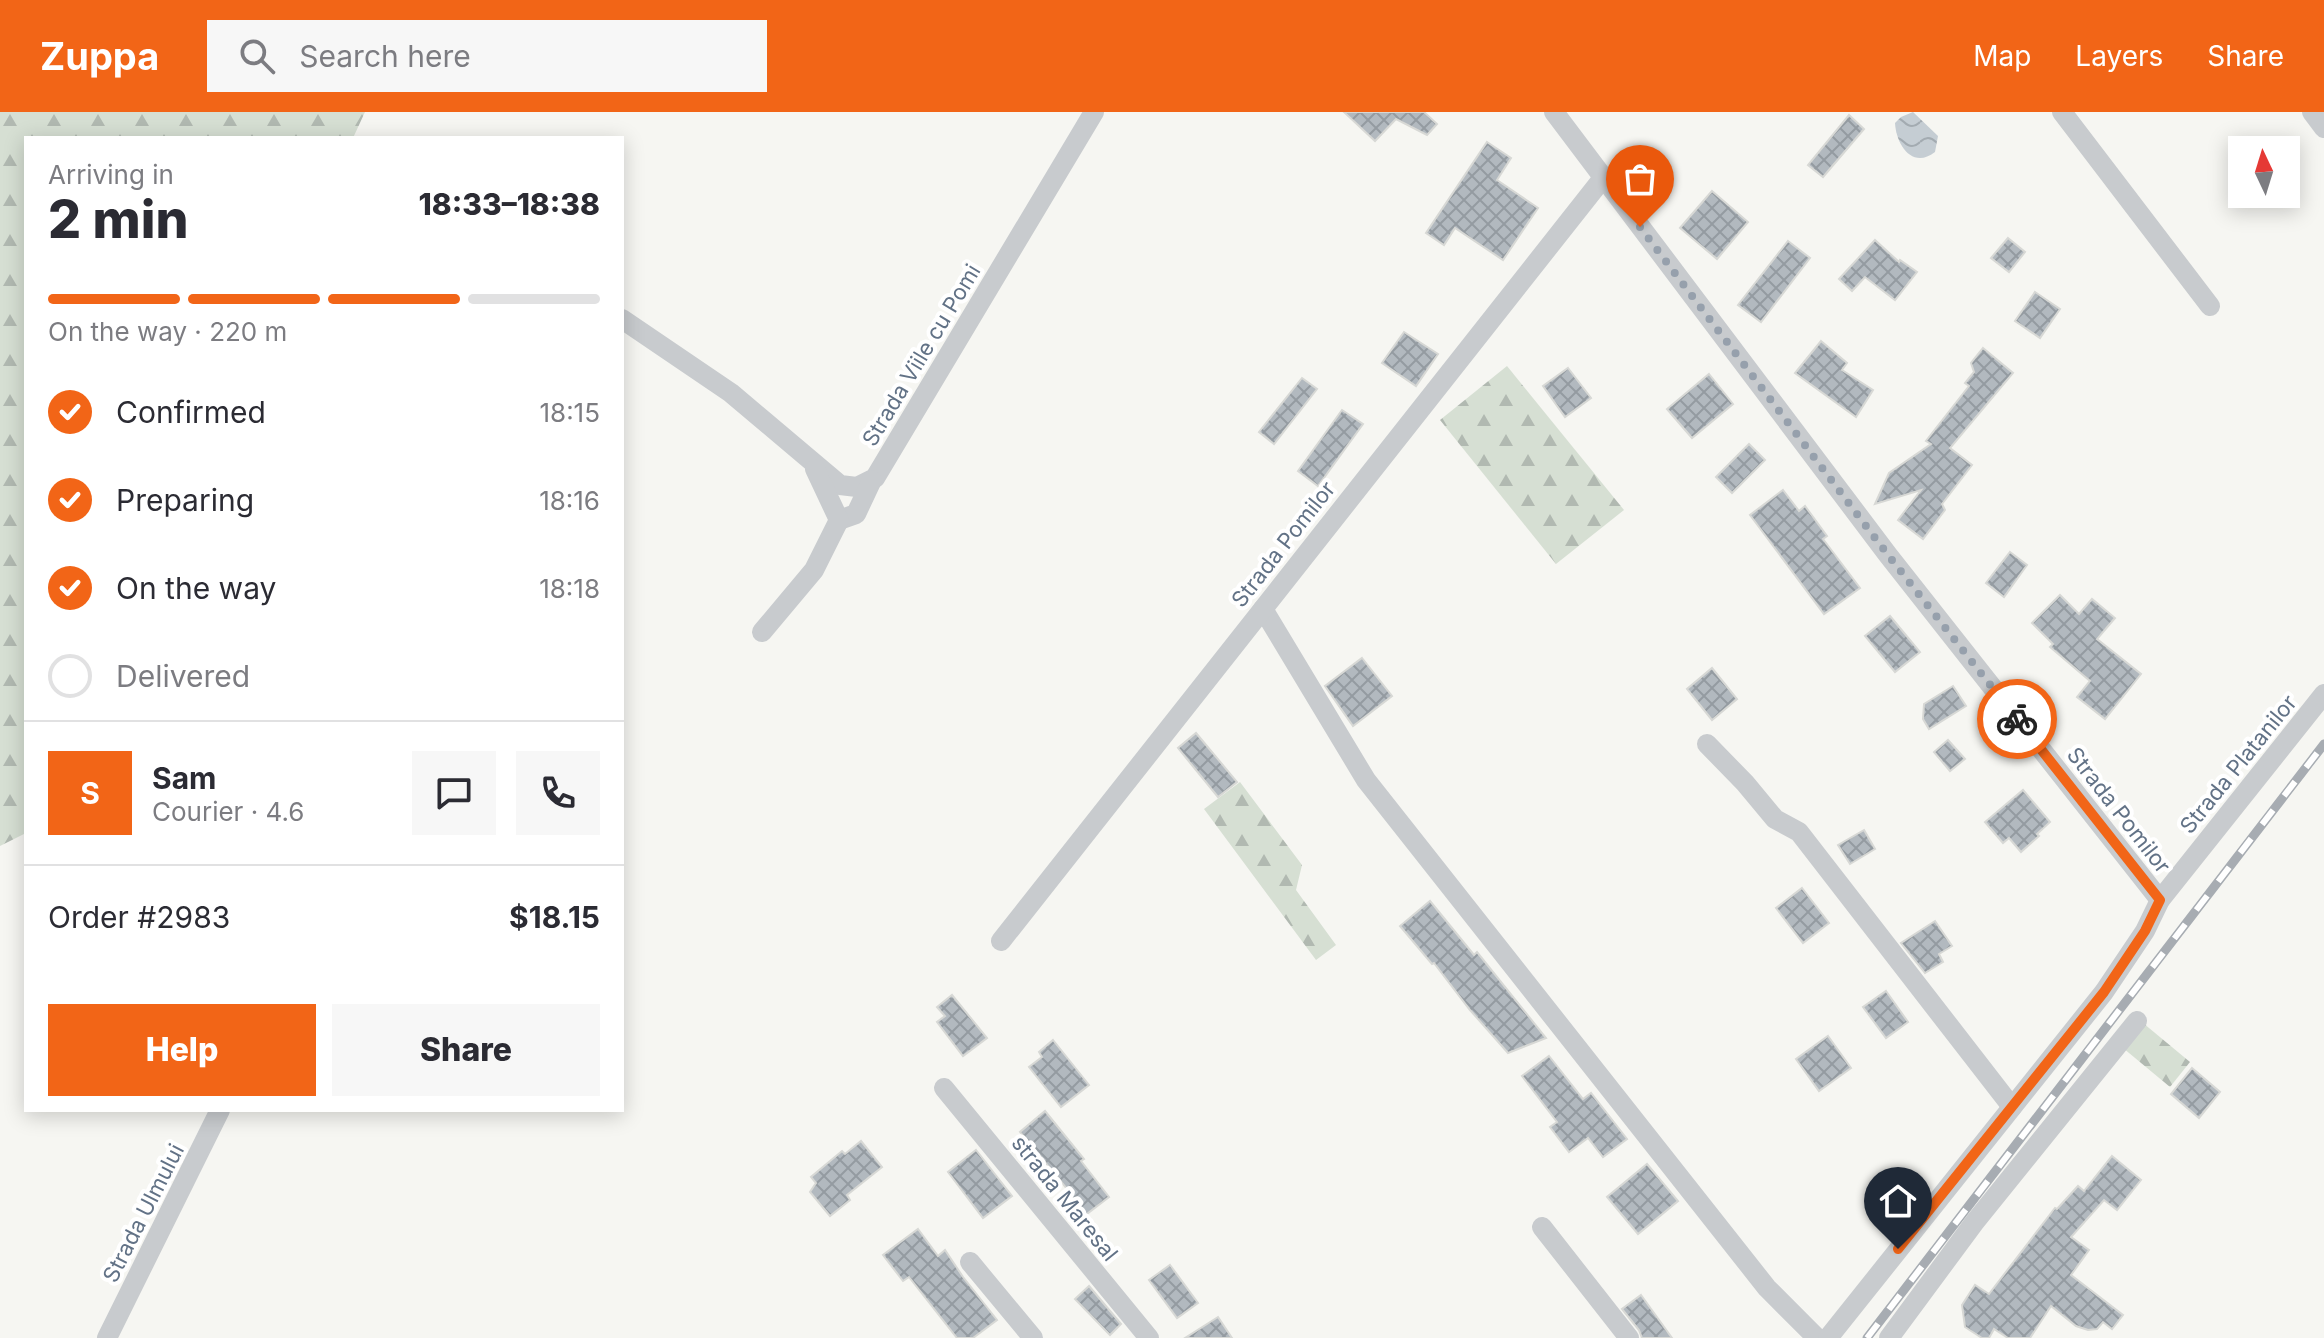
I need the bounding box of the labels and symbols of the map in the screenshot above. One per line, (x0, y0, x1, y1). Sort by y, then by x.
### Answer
north arrow (2228, 136, 2300, 208)
pin (1606, 145, 1674, 227)
street label: Strada Viile cu Pomi (856, 259, 986, 451)
street label: Strada Pomilor (1226, 476, 1340, 612)
courier (1977, 679, 2057, 759)
street label: Strada Platanilor (2174, 690, 2302, 838)
street label: Strada Pomilor (2062, 742, 2176, 878)
street label: strada Maresal (1007, 1130, 1123, 1266)
street label: Strada Ulmului (97, 1140, 189, 1286)
pin (1864, 1167, 1932, 1249)

